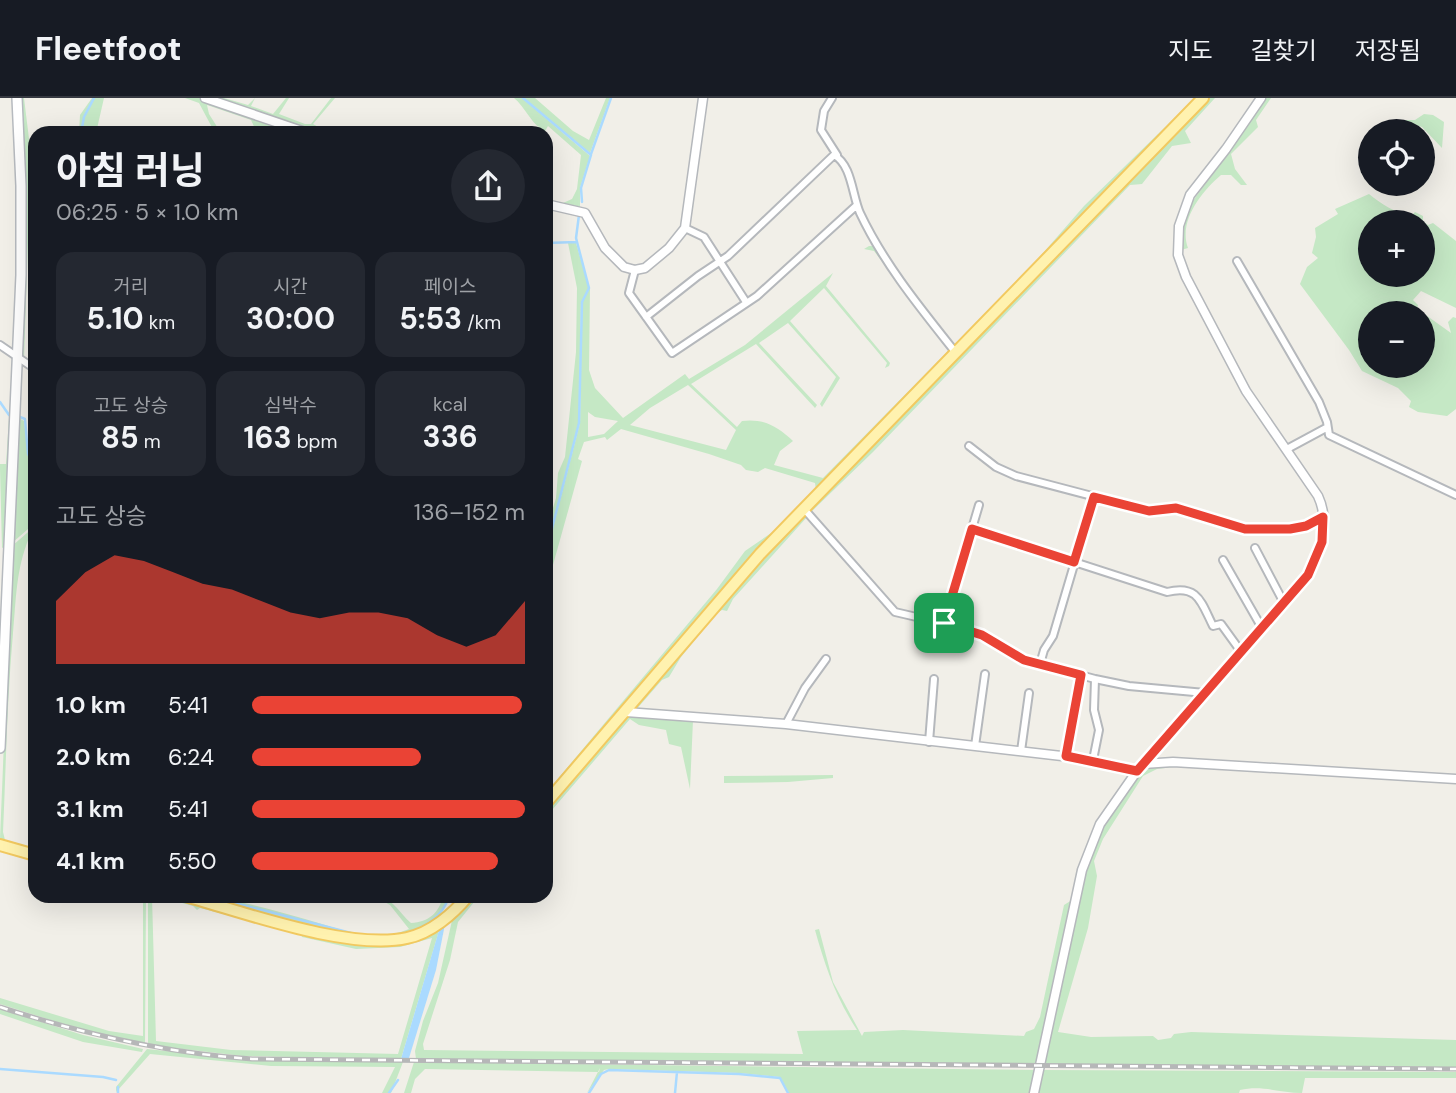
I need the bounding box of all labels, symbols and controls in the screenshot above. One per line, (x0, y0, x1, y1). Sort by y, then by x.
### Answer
text: Fleetfoot (35, 27, 181, 70)
text: 지도 (1168, 35, 1213, 66)
text: 길찾기 (1251, 35, 1317, 66)
text: 저장됨 (1355, 35, 1421, 66)
map controls (1358, 119, 1435, 378)
button: locate (1358, 119, 1435, 196)
text: 아침 러닝 (56, 146, 205, 196)
button: share (451, 149, 525, 223)
text: 06:25 · 5 × 1.0 km (56, 197, 239, 227)
button: + (1358, 210, 1435, 287)
text: 거리 (113, 274, 148, 299)
text: 시간 (273, 274, 308, 299)
text: 페이스 (424, 274, 476, 299)
text: 5.10 (86, 299, 144, 338)
text: 30:00 (246, 299, 335, 338)
text: 5:53 (399, 299, 462, 338)
button: − (1358, 301, 1435, 378)
text: km (144, 310, 175, 335)
text: /km (462, 310, 501, 335)
text: kcal (433, 392, 467, 417)
text: 고도 상승 (93, 393, 168, 418)
text: 심박수 (264, 393, 317, 418)
text: 336 (423, 417, 478, 456)
text: 85 (101, 418, 139, 457)
text: 163 (244, 418, 292, 457)
text: m (139, 429, 161, 454)
text: bpm (292, 429, 337, 454)
text: 136–152 m (414, 497, 525, 527)
text: 고도 상승 (56, 501, 147, 531)
pin (914, 593, 974, 653)
icon: arrive (925, 604, 963, 642)
text: 1.0 km (56, 690, 126, 720)
text: 5:41 (168, 690, 208, 720)
text: 2.0 km (56, 742, 131, 772)
text: 6:24 (168, 742, 214, 772)
text: 3.1 km (56, 794, 124, 824)
text: 5:41 (168, 794, 208, 824)
text: 4.1 km (56, 846, 125, 876)
text: 5:50 (168, 846, 216, 876)

